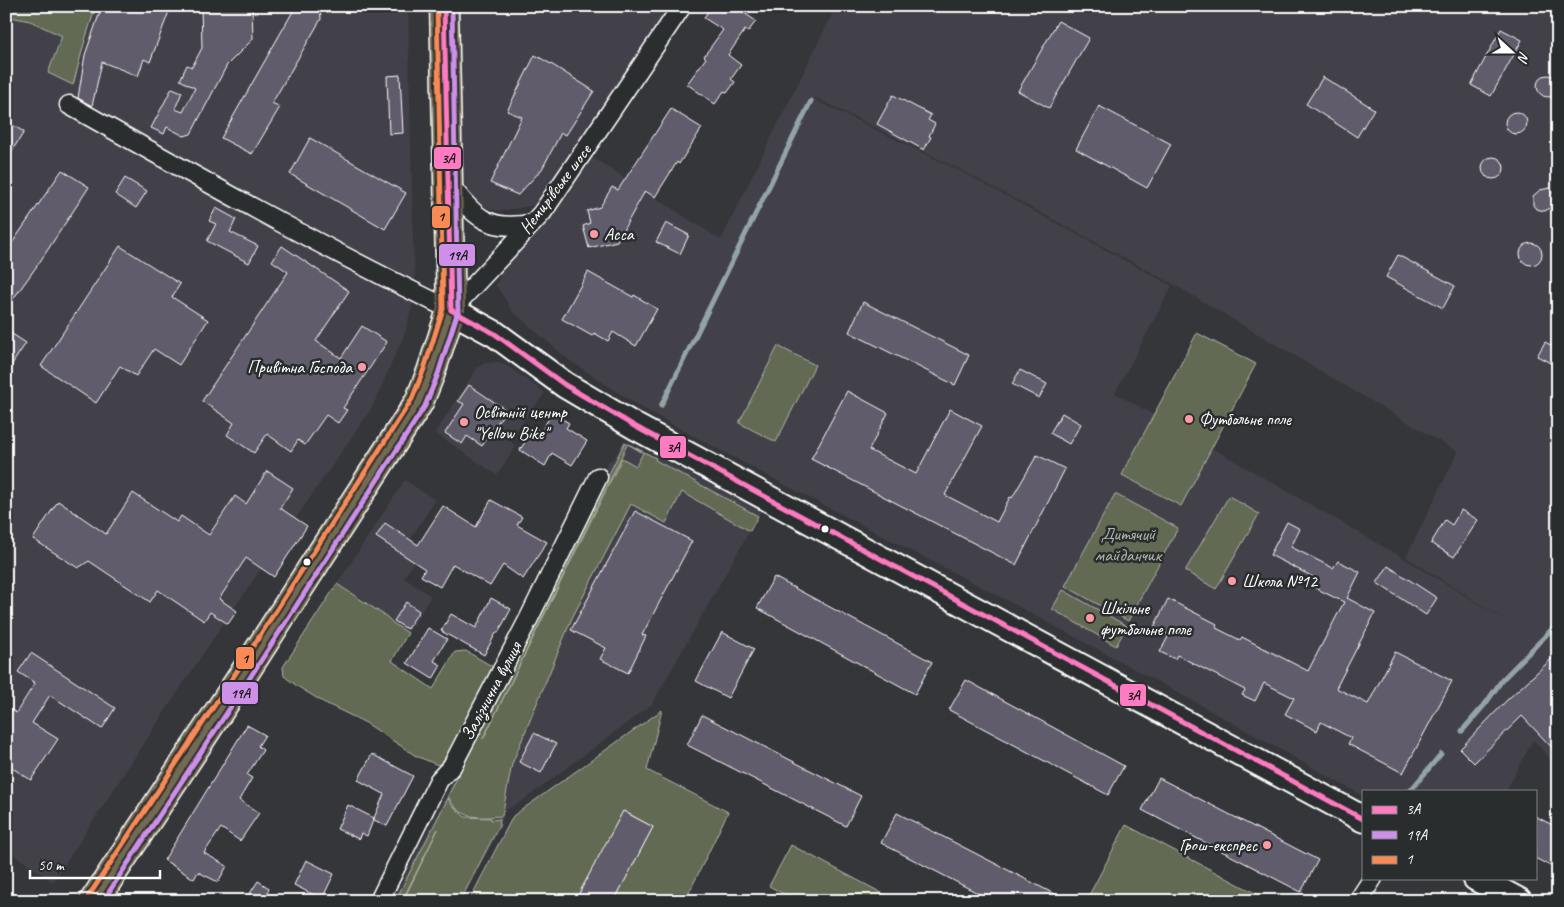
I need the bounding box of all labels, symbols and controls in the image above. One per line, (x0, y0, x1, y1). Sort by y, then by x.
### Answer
north arrow (1486, 28, 1536, 78)
text: N (1513, 49, 1533, 66)
street label: Немирівське шосе (514, 139, 596, 238)
line badge: 3А (433, 146, 462, 170)
text: 3А (441, 150, 456, 167)
line badge: 1 (431, 205, 451, 229)
text: 1 (438, 208, 446, 225)
place label: Асса (604, 223, 635, 245)
marker: Асса (588, 228, 600, 240)
line badge: 19А (438, 243, 476, 267)
text: 19А (447, 247, 468, 264)
place label: Привітна Господа (247, 356, 353, 378)
marker: Привітна Господа (356, 361, 368, 373)
place label: Освітній центр "Yellow Bike" (474, 401, 568, 444)
place label: Футбольне поле (1199, 408, 1292, 430)
marker: Футбольне поле (1183, 413, 1195, 425)
marker: Освітній центр "Yellow Bike" (458, 416, 470, 428)
line badge: 3А (659, 435, 687, 459)
text: 3А (666, 439, 681, 456)
park label: Дитячий майданчик (1095, 523, 1164, 566)
unlabelled marker (820, 524, 830, 534)
unlabelled marker (302, 557, 312, 567)
place label: Школа №12 (1242, 570, 1319, 592)
marker: Школа №12 (1226, 575, 1238, 587)
place label: Шкільне футбольне поле (1100, 597, 1192, 640)
marker: Шкільне футбольне поле (1084, 612, 1096, 624)
street label: Залізнична вулиця (456, 637, 528, 744)
line badge: 1 (235, 646, 255, 670)
text: 1 (242, 650, 250, 667)
line badge: 19А (221, 681, 259, 705)
line badge: 3А (1119, 683, 1147, 707)
text: 19А (230, 685, 251, 702)
text: 3А (1126, 687, 1141, 704)
legend (1362, 790, 1536, 880)
text: 3А (1406, 800, 1422, 819)
text: 19А (1406, 826, 1429, 845)
place label: Грош-експрес (1179, 834, 1258, 856)
marker: Грош-експрес (1261, 839, 1273, 851)
scale bar (30, 847, 160, 879)
text: 1 (1406, 850, 1414, 869)
text: 50 m (38, 856, 65, 875)

